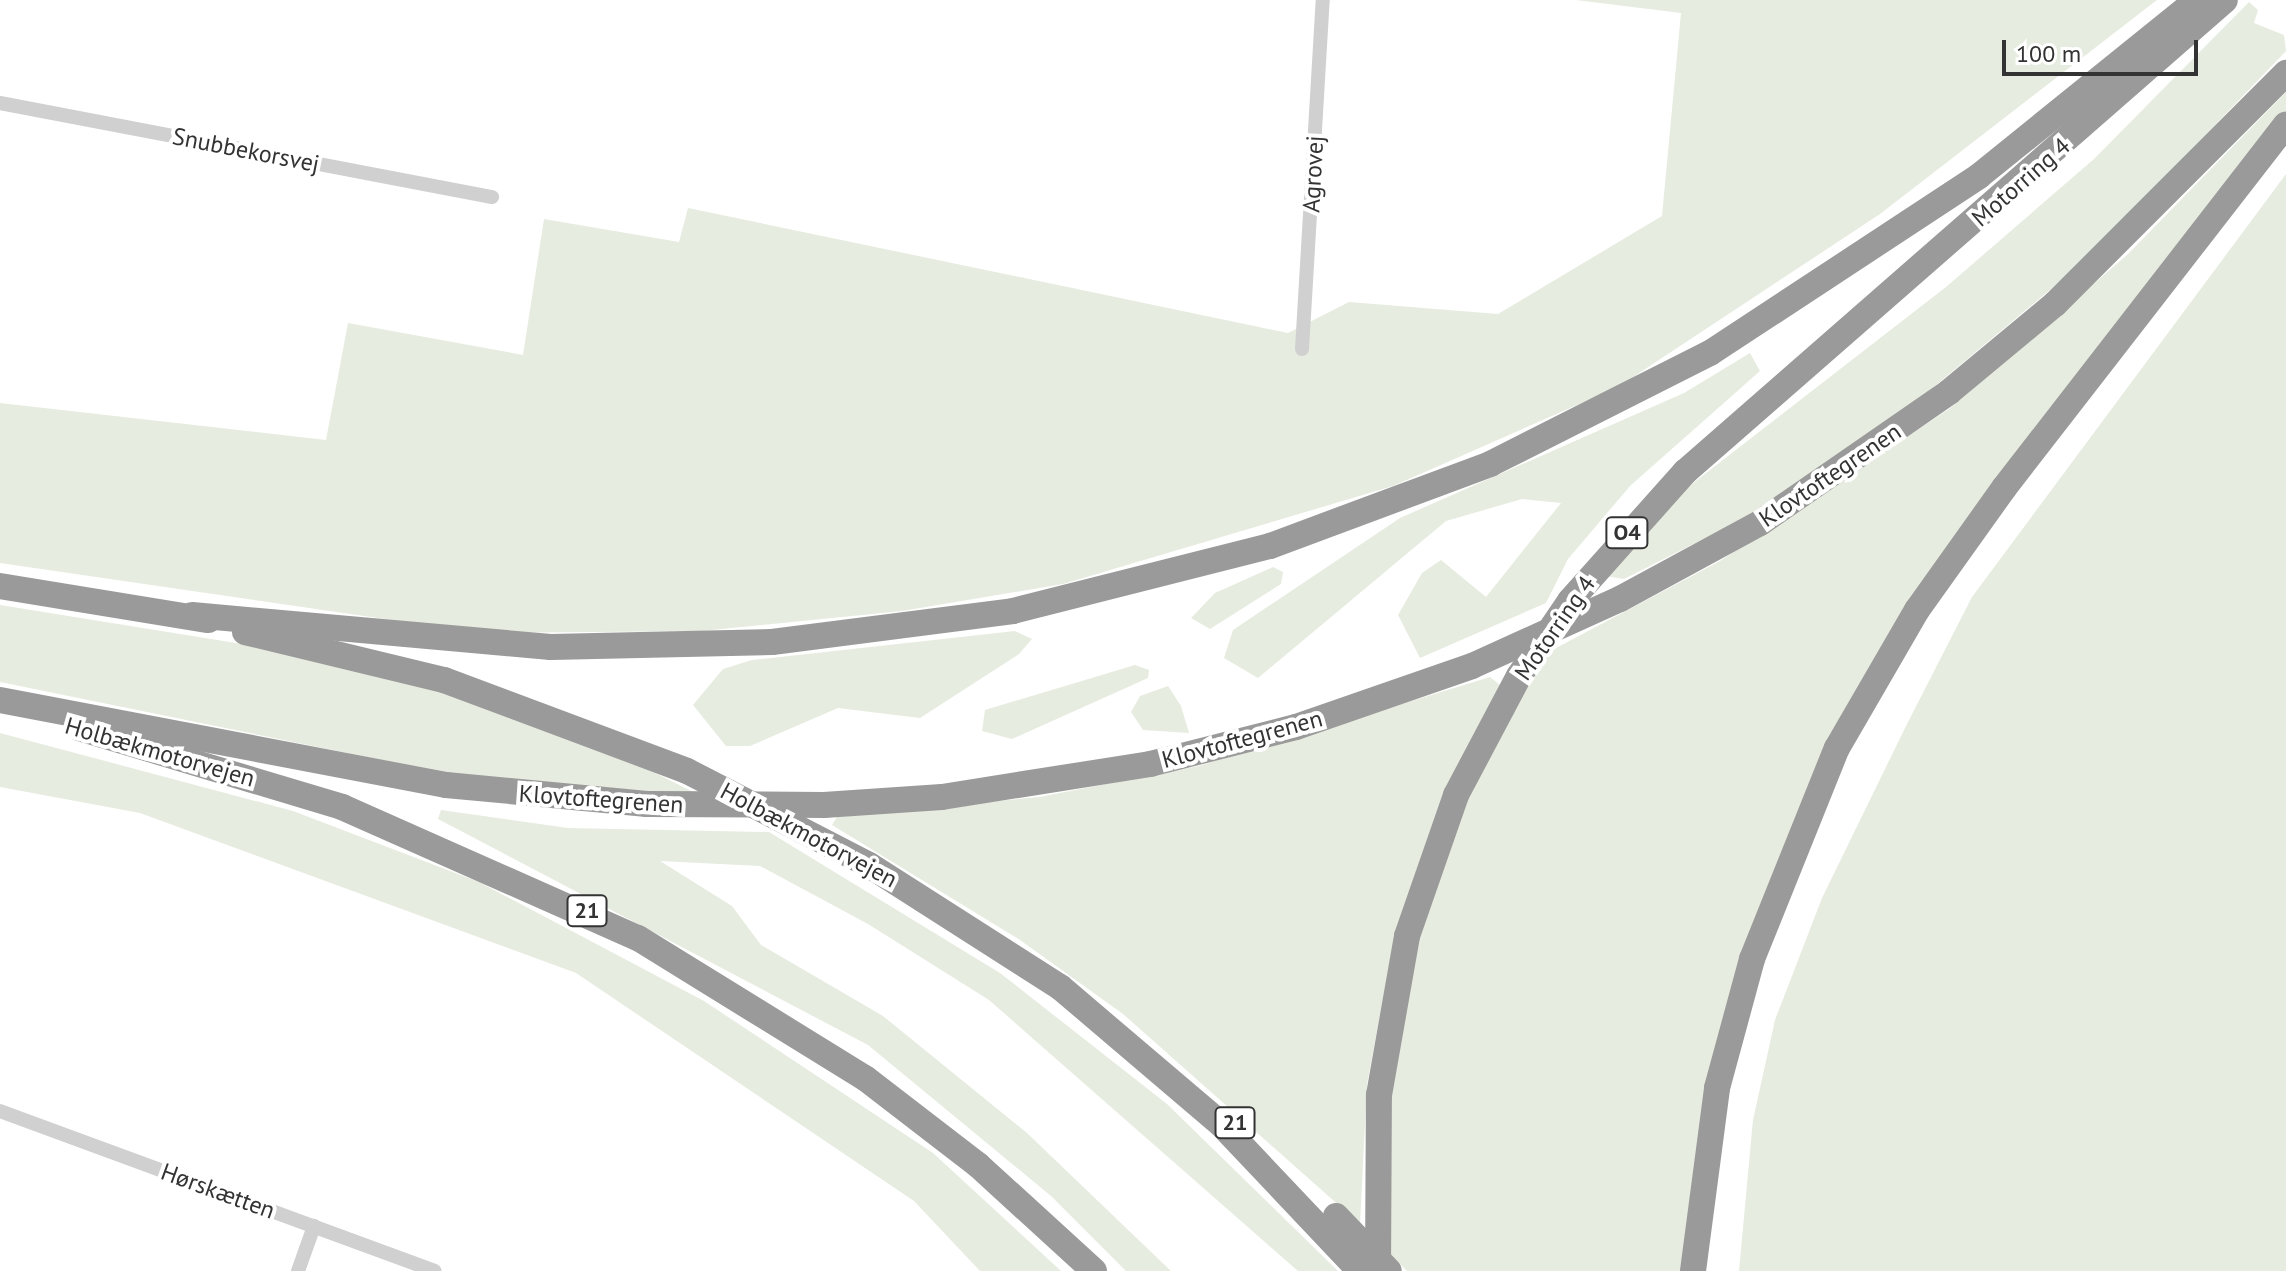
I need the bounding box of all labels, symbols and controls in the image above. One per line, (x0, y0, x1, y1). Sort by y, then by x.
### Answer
scale bar (2006, 24, 2202, 74)
text: 100 m (2016, 38, 2081, 69)
street label: Snubbekorsvej (170, 122, 322, 178)
street label: Motorring 4 (1966, 131, 2076, 233)
street label: Agrovej (1297, 135, 1329, 213)
street label: Klovtoftegrenen (1754, 417, 1906, 533)
road number: O4 (1605, 515, 1649, 551)
street label: Motorring 4 (1509, 570, 1601, 686)
street label: Klovtoftegrenen (1159, 704, 1325, 774)
street label: Holbækmotorvejen (62, 711, 258, 793)
street label: Holbækmotorvejen (716, 776, 902, 894)
street label: Klovtoftegrenen (518, 779, 684, 819)
road number: 21 (565, 893, 609, 929)
road number: 21 (1213, 1105, 1257, 1141)
street label: Hørskætten (157, 1157, 279, 1225)

